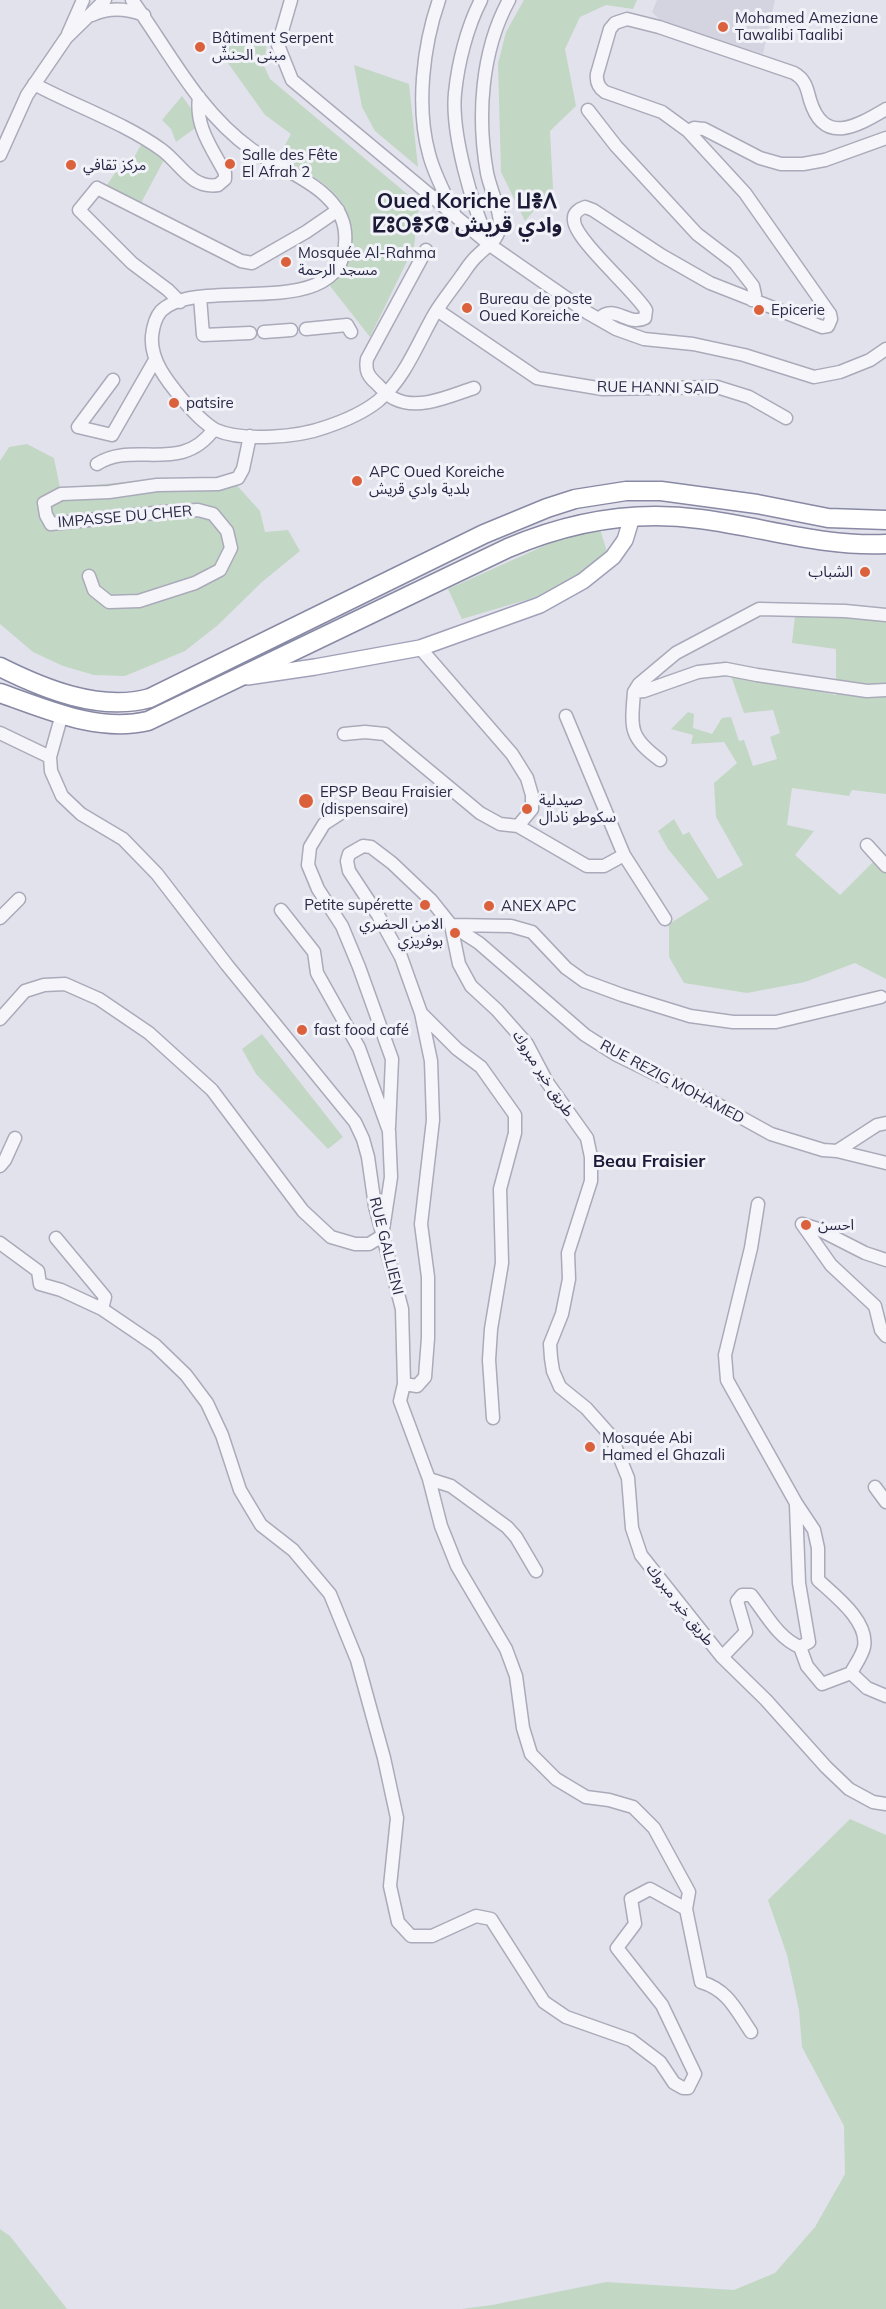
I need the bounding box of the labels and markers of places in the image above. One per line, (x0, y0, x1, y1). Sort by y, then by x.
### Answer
place label: Mohamed Ameziane Tawalibi Taalibi (735, 9, 878, 44)
marker: Mohamed Ameziane Tawalibi Taalibi (716, 20, 730, 34)
place label: Bâtiment Serpent مبنى الحنشّ (212, 29, 333, 64)
marker: Bâtiment Serpent مبنى الحنشّ (193, 40, 207, 54)
place label: Salle des Fête El Afrah 2 (242, 146, 338, 181)
place label: مركز تقافي (83, 156, 146, 174)
marker: Salle des Fête El Afrah 2 (223, 157, 237, 171)
marker: مركز تقافي (64, 158, 78, 172)
place label: Mosquée Al-Rahma مسجد الرحمة (298, 244, 436, 279)
marker: Mosquée Al-Rahma مسجد الرحمة (279, 255, 293, 269)
place label: Bureau de poste Oued Koreiche (479, 290, 592, 325)
marker: Bureau de poste Oued Koreiche (460, 301, 474, 315)
place label: Epicerie (771, 301, 825, 319)
marker: Epicerie (752, 303, 766, 317)
place label: patsire (186, 394, 234, 412)
marker: patsire (167, 396, 181, 410)
place label: APC Oued Koreiche بلدية وادي قريش (369, 463, 505, 498)
marker: APC Oued Koreiche بلدية وادي قريش (350, 474, 364, 488)
place label: الشباب (808, 563, 853, 581)
marker: الشباب (858, 565, 872, 579)
place label: EPSP Beau Fraisier (dispensaire) (320, 783, 452, 818)
place label: صيدلية سكوطو نادال (539, 791, 616, 826)
marker: EPSP Beau Fraisier (dispensaire) (297, 792, 315, 810)
marker: صيدلية سكوطو نادال (520, 802, 534, 816)
place label: Petite supérette (304, 896, 413, 914)
place label: ANEX APC (501, 897, 577, 915)
marker: Petite supérette (418, 898, 432, 912)
marker: ANEX APC (482, 899, 496, 913)
place label: الامن الحضري بوفريزي (359, 915, 443, 950)
marker: الامن الحضري بوفريزي (448, 926, 462, 940)
place label: fast food café (314, 1021, 409, 1039)
marker: fast food café (295, 1023, 309, 1037)
place label: احسن (818, 1216, 854, 1234)
marker: احسن (799, 1218, 813, 1232)
place label: Mosquée Abi Hamed el Ghazali (602, 1429, 725, 1464)
marker: Mosquée Abi Hamed el Ghazali (583, 1440, 597, 1454)

